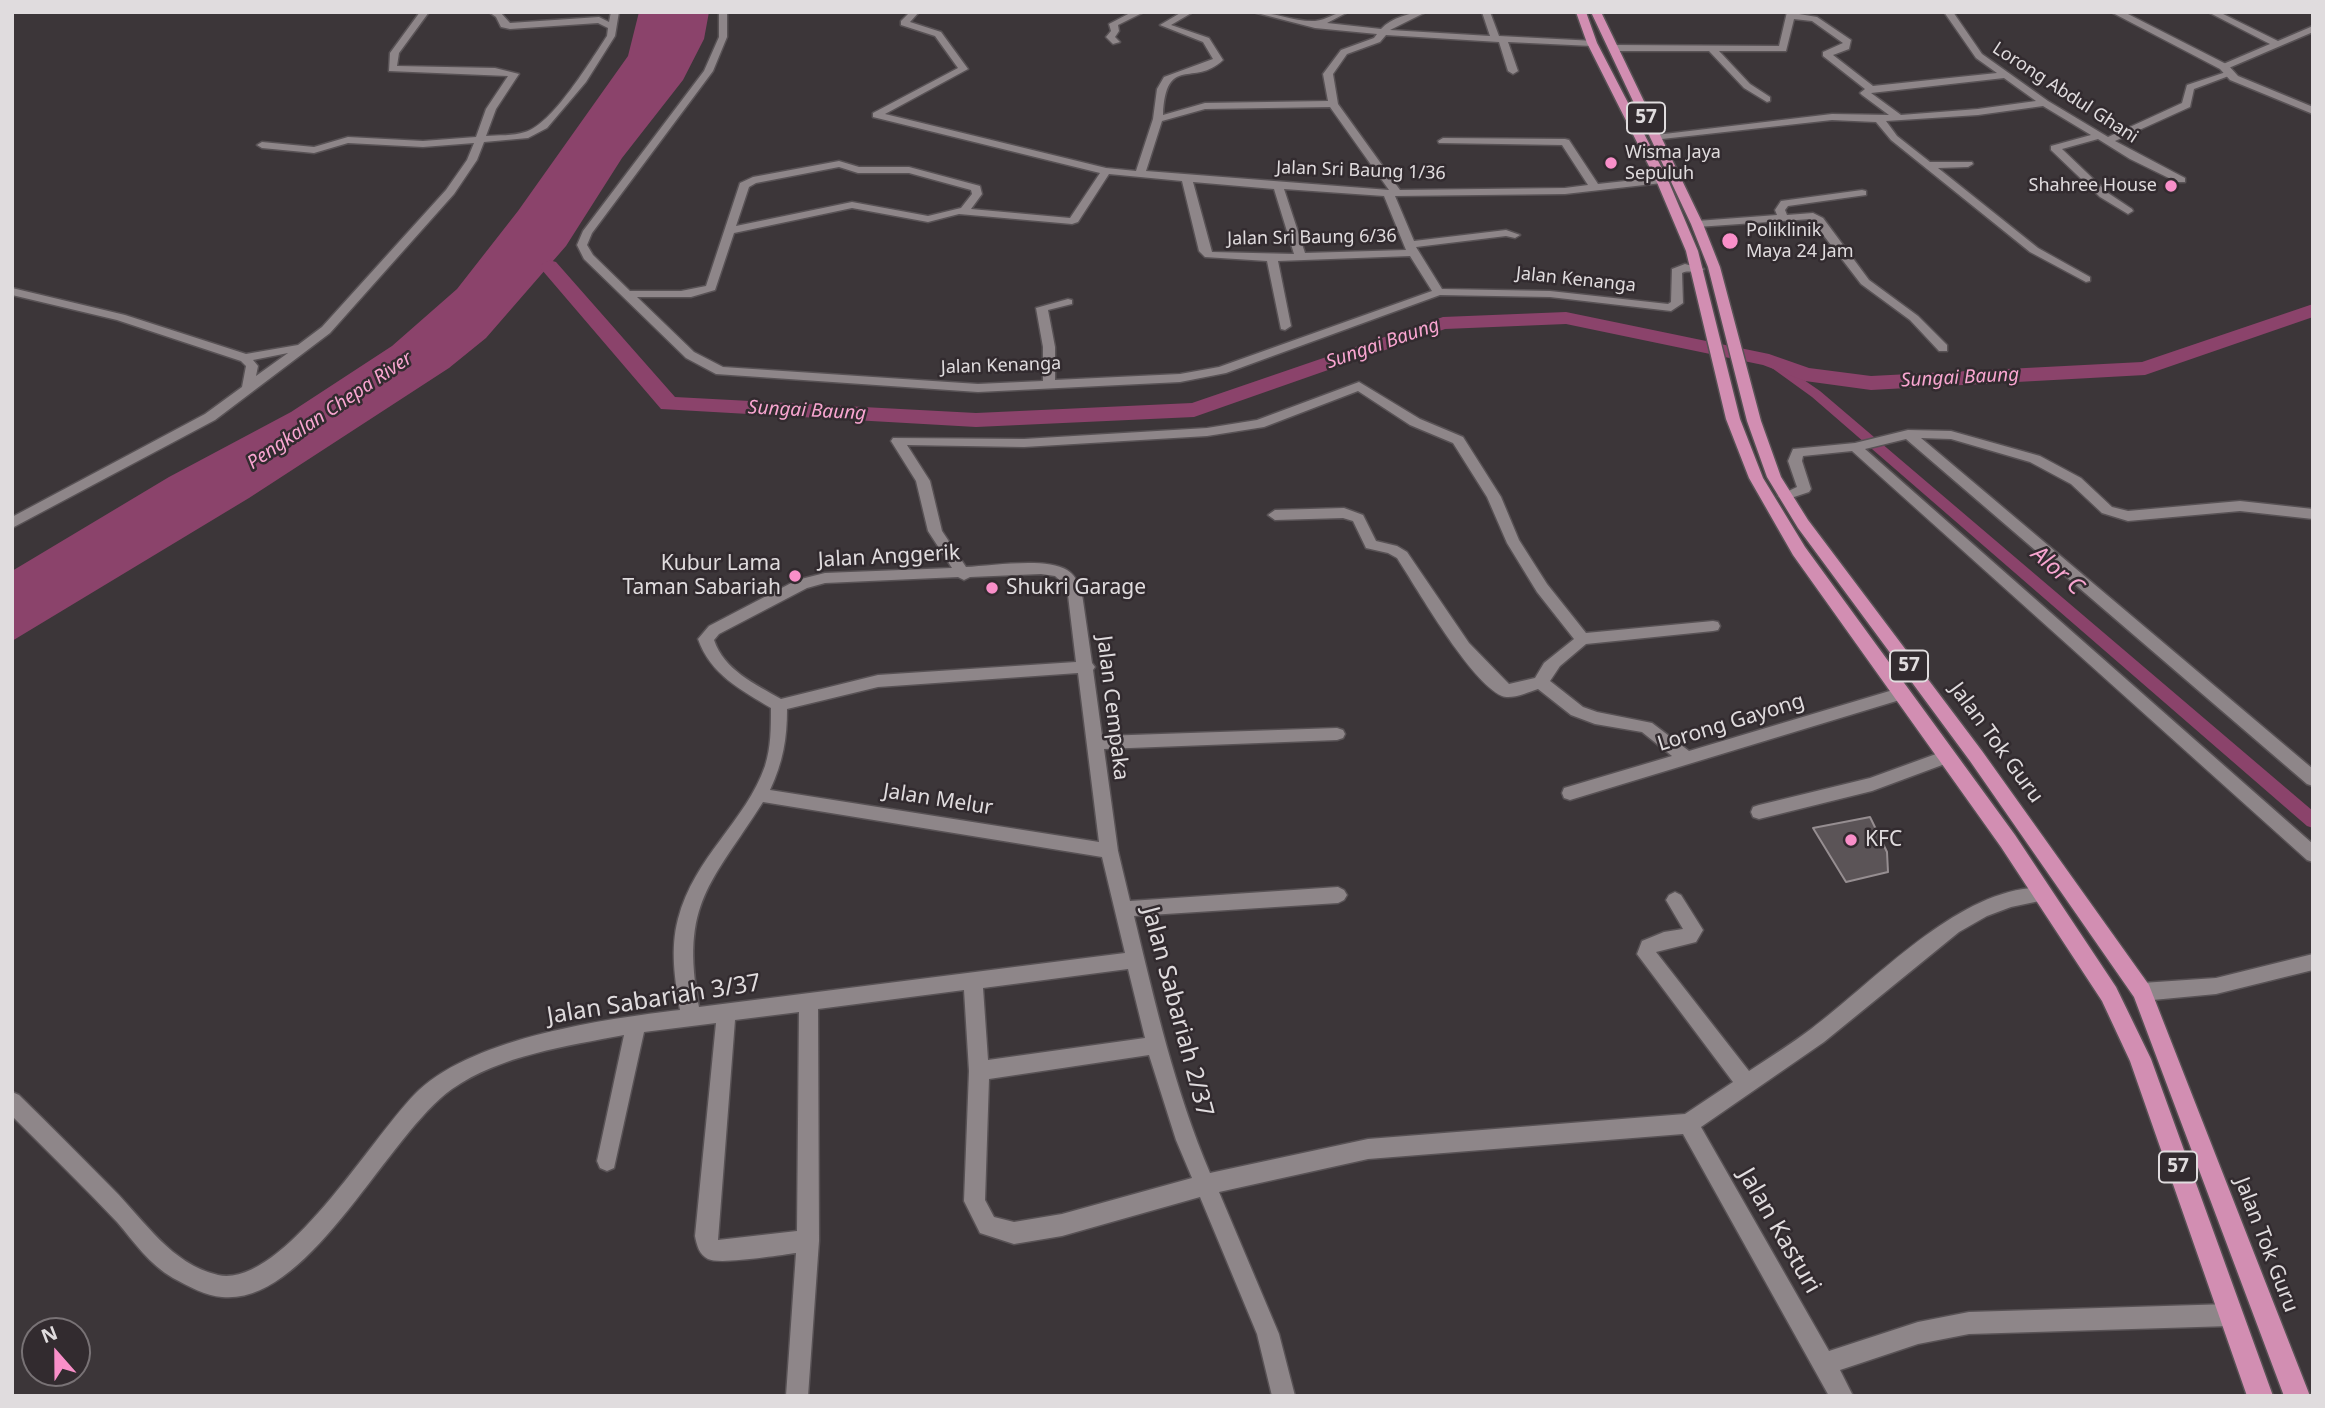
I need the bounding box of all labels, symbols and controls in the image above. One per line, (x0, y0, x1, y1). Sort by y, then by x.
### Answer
street label: Lorong Abdul Ghani (1988, 38, 2142, 148)
road number: 57 (1627, 102, 1665, 134)
place label: Wisma Jaya Sepuluh (1625, 142, 1721, 184)
marker: Wisma Jaya Sepuluh (1603, 155, 1619, 171)
street label: Jalan Sri Baung 1/36 (1276, 157, 1446, 185)
place label: Shahree House (2029, 175, 2157, 197)
marker: Shahree House (2163, 178, 2179, 194)
place label: Poliklinik Maya 24 Jam (1746, 220, 1853, 262)
street label: Jalan Sri Baung 6/36 (1227, 226, 1397, 250)
marker: Poliklinik Maya 24 Jam (1720, 231, 1740, 251)
street label: Jalan Kenanga (1515, 263, 1637, 297)
water label: Sungai Baung (1323, 314, 1443, 374)
water label: Pengkalan Chepa River (243, 347, 417, 475)
street label: Jalan Kenanga (940, 353, 1062, 379)
water label: Sungai Baung (1900, 364, 2020, 392)
water label: Sungai Baung (747, 397, 867, 425)
street label: Jalan Anggerik (817, 541, 961, 573)
water label: Alor C (2025, 541, 2089, 601)
place label: Kubur Lama Taman Sabariah (623, 551, 781, 601)
marker: Kubur Lama Taman Sabariah (787, 568, 803, 584)
place label: Shukri Garage (1006, 575, 1146, 601)
marker: Shukri Garage (984, 580, 1000, 596)
street label: Jalan Cempaka (1091, 634, 1133, 782)
road number: 57 (1890, 650, 1928, 681)
street label: Jalan Tok Guru (1944, 678, 2048, 808)
street label: Lorong Gayong (1654, 689, 1808, 757)
street label: Jalan Melur (881, 779, 995, 821)
place label: KFC (1865, 827, 1902, 853)
marker: KFC (1843, 832, 1859, 848)
street label: Jalan Sabariah 2/37 (1135, 904, 1219, 1120)
street label: Jalan Sabariah 3/37 (545, 969, 763, 1031)
road number: 57 (2159, 1152, 2197, 1182)
street label: Jalan Kasturi (1731, 1163, 1827, 1299)
street label: Jalan Tok Guru (2229, 1174, 2303, 1316)
north arrow (21, 1317, 91, 1387)
text: N (37, 1319, 61, 1349)

